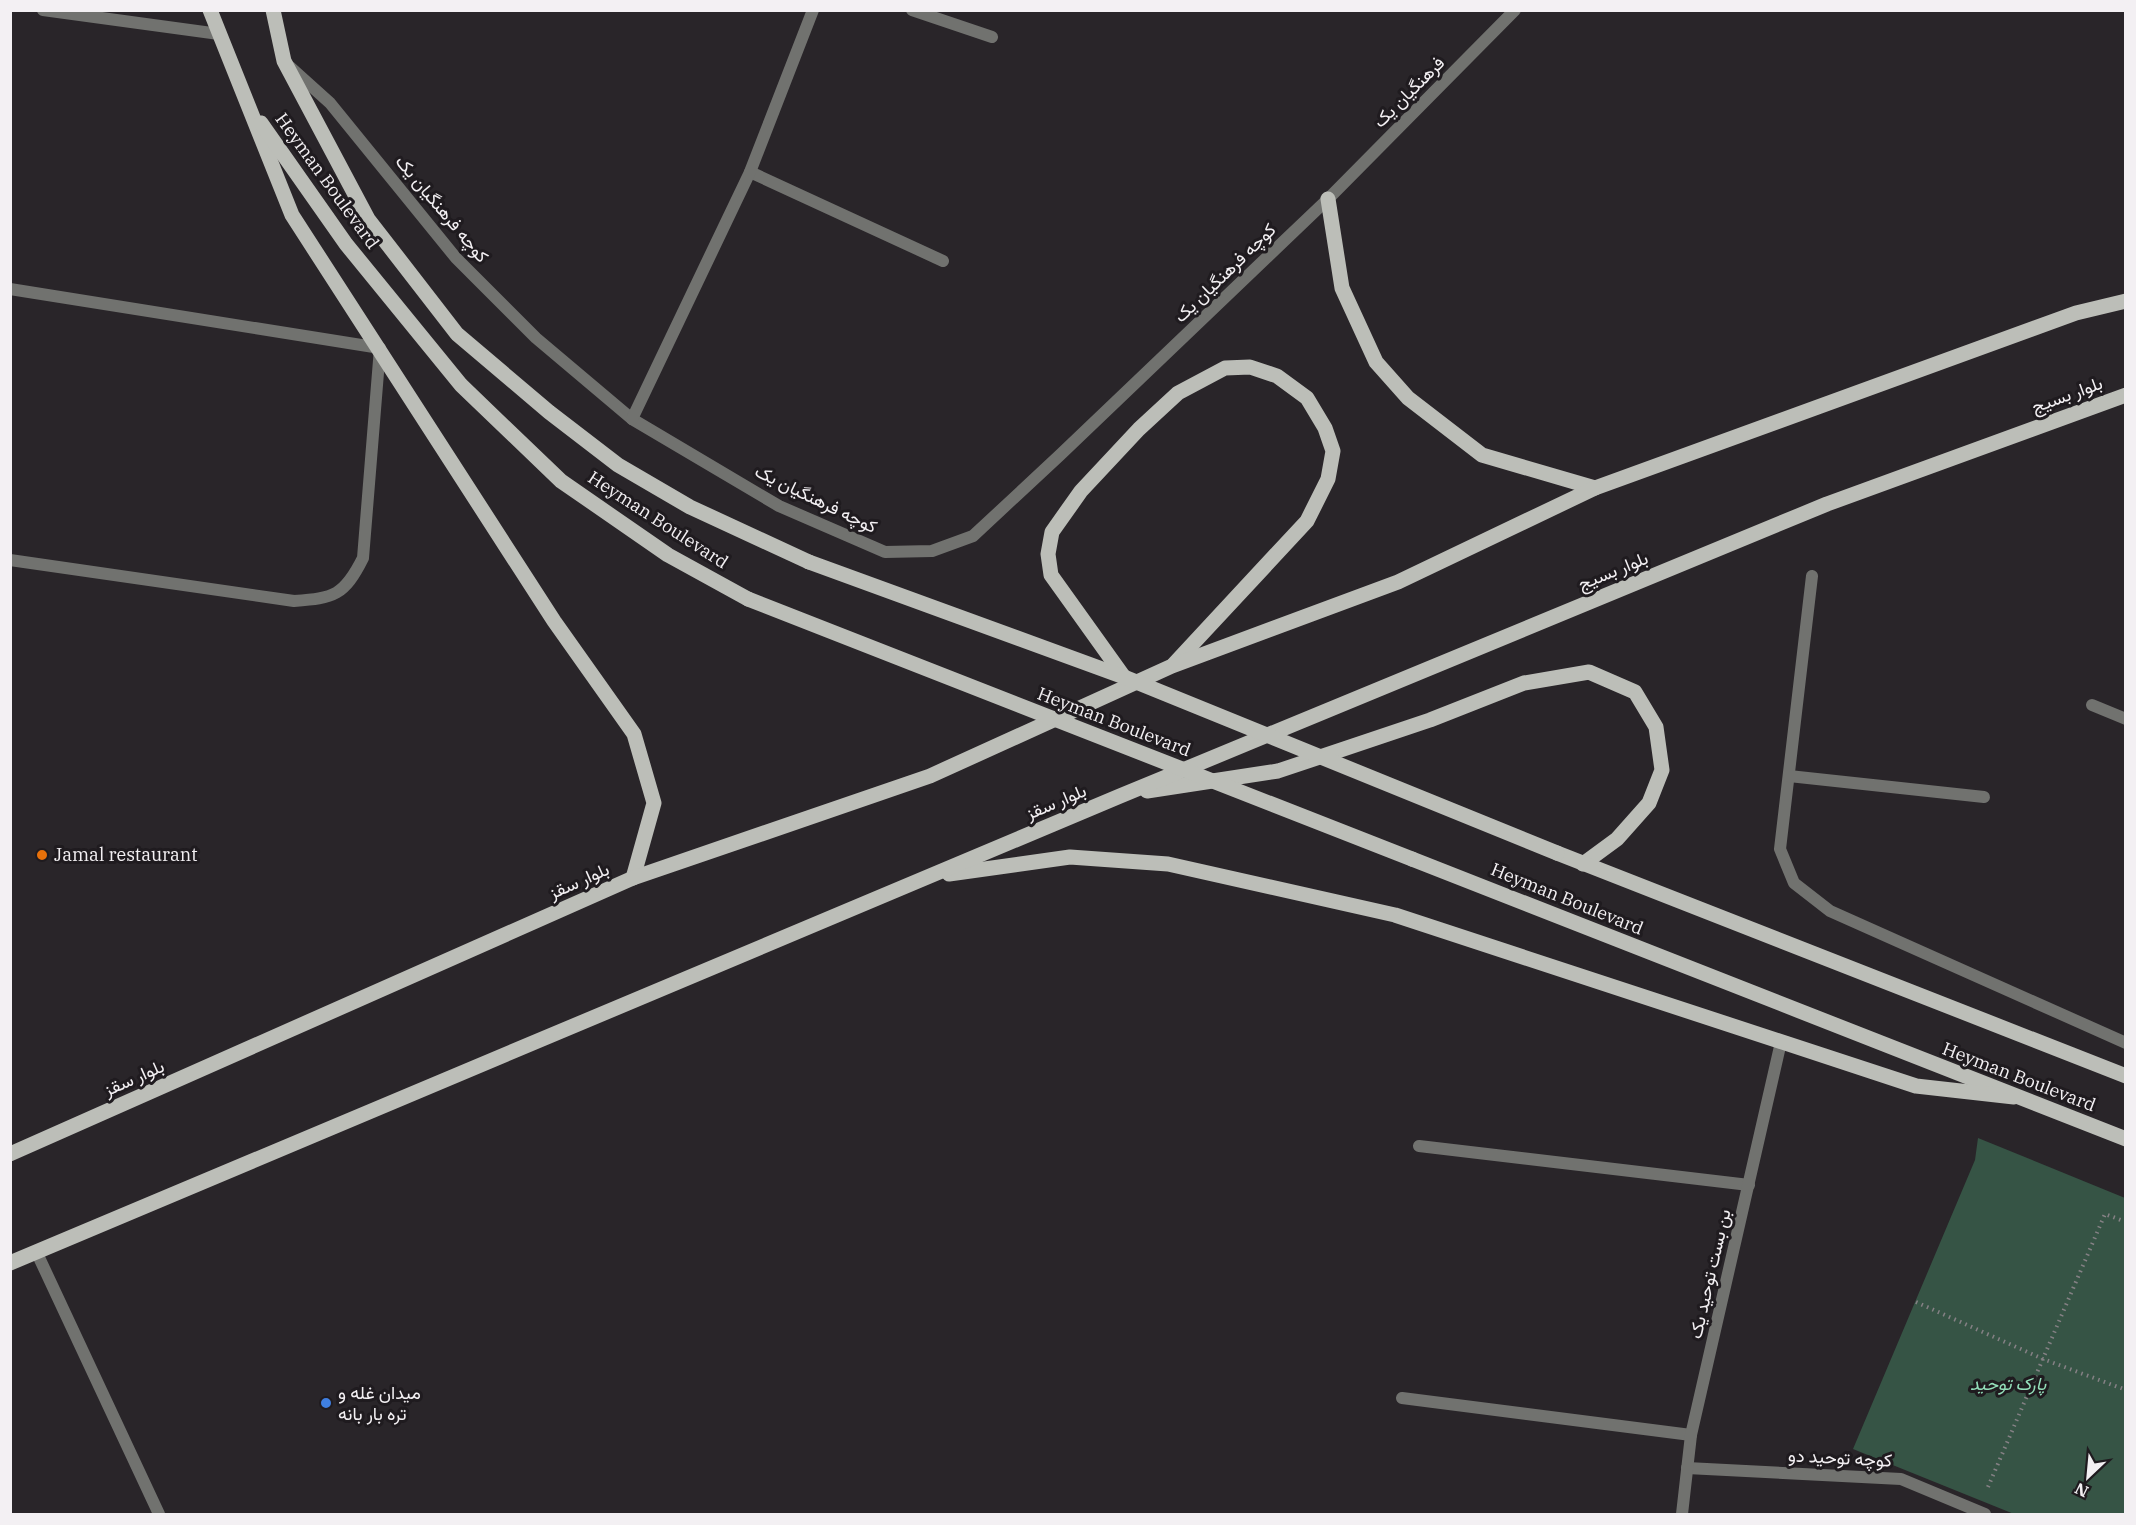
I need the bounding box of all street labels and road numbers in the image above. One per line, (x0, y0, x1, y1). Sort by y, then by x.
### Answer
street label: فرهنگیان یک (1368, 51, 1449, 132)
street label: Heyman Boulevard (270, 108, 385, 253)
street label: کوچه فرهنگیان یک (390, 150, 494, 268)
street label: کوچه فرهنگیان یک (1169, 218, 1281, 328)
street label: بلوار بسیج (2028, 371, 2106, 419)
street label: کوچه فرهنگیان یک (751, 459, 881, 539)
street label: Heyman Boulevard (584, 466, 733, 574)
street label: بلوار بسیج (1574, 546, 1652, 596)
street label: Heyman Boulevard (1034, 682, 1194, 761)
street label: بلوار سقز (1021, 779, 1090, 825)
street label: بلوار سقز (544, 857, 613, 904)
street label: Heyman Boulevard (1488, 857, 1647, 940)
street label: Heyman Boulevard (1939, 1037, 2099, 1116)
street label: بلوار سقز (99, 1054, 168, 1101)
street label: بن بست توحید یک (1683, 1207, 1736, 1341)
street label: کوچه توحید دو (1787, 1443, 1893, 1473)

